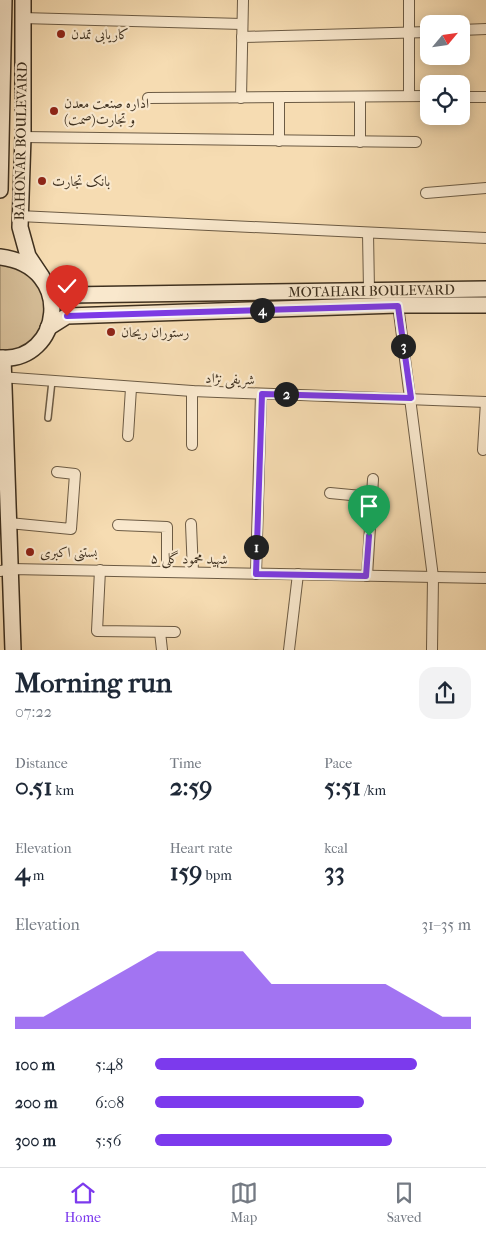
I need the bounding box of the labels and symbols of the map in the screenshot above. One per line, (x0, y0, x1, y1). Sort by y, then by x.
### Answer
north arrow (420, 15, 470, 65)
place label: کاریابی تمدن (71, 26, 129, 44)
marker: کاریابی تمدن (55, 28, 67, 40)
street label: BAHONAR BOULEVARD (11, 61, 31, 220)
place label: اداره صنعت معدن و تجارت(صمت) (64, 95, 149, 128)
marker: اداره صنعت معدن و تجارت(صمت) (48, 105, 60, 117)
place label: بانک تجارت (52, 173, 110, 190)
marker: بانک تجارت (36, 175, 48, 187)
pin (46, 265, 88, 316)
street label: MOTAHARI BOULEVARD (288, 281, 455, 300)
pin: 4 (250, 298, 274, 322)
place label: رستوران ریحان (121, 324, 189, 341)
marker: رستوران ریحان (105, 326, 117, 338)
pin: 3 (390, 334, 416, 358)
street label: شریفی نژاد (205, 370, 255, 390)
pin: 2 (274, 382, 298, 406)
pin (348, 485, 390, 536)
pin: 1 (244, 534, 268, 560)
place label: بستنی اکبری (40, 544, 97, 562)
marker: بستنی اکبری (24, 546, 36, 558)
street label: شهید محمود گلی ۵ (150, 550, 228, 569)

